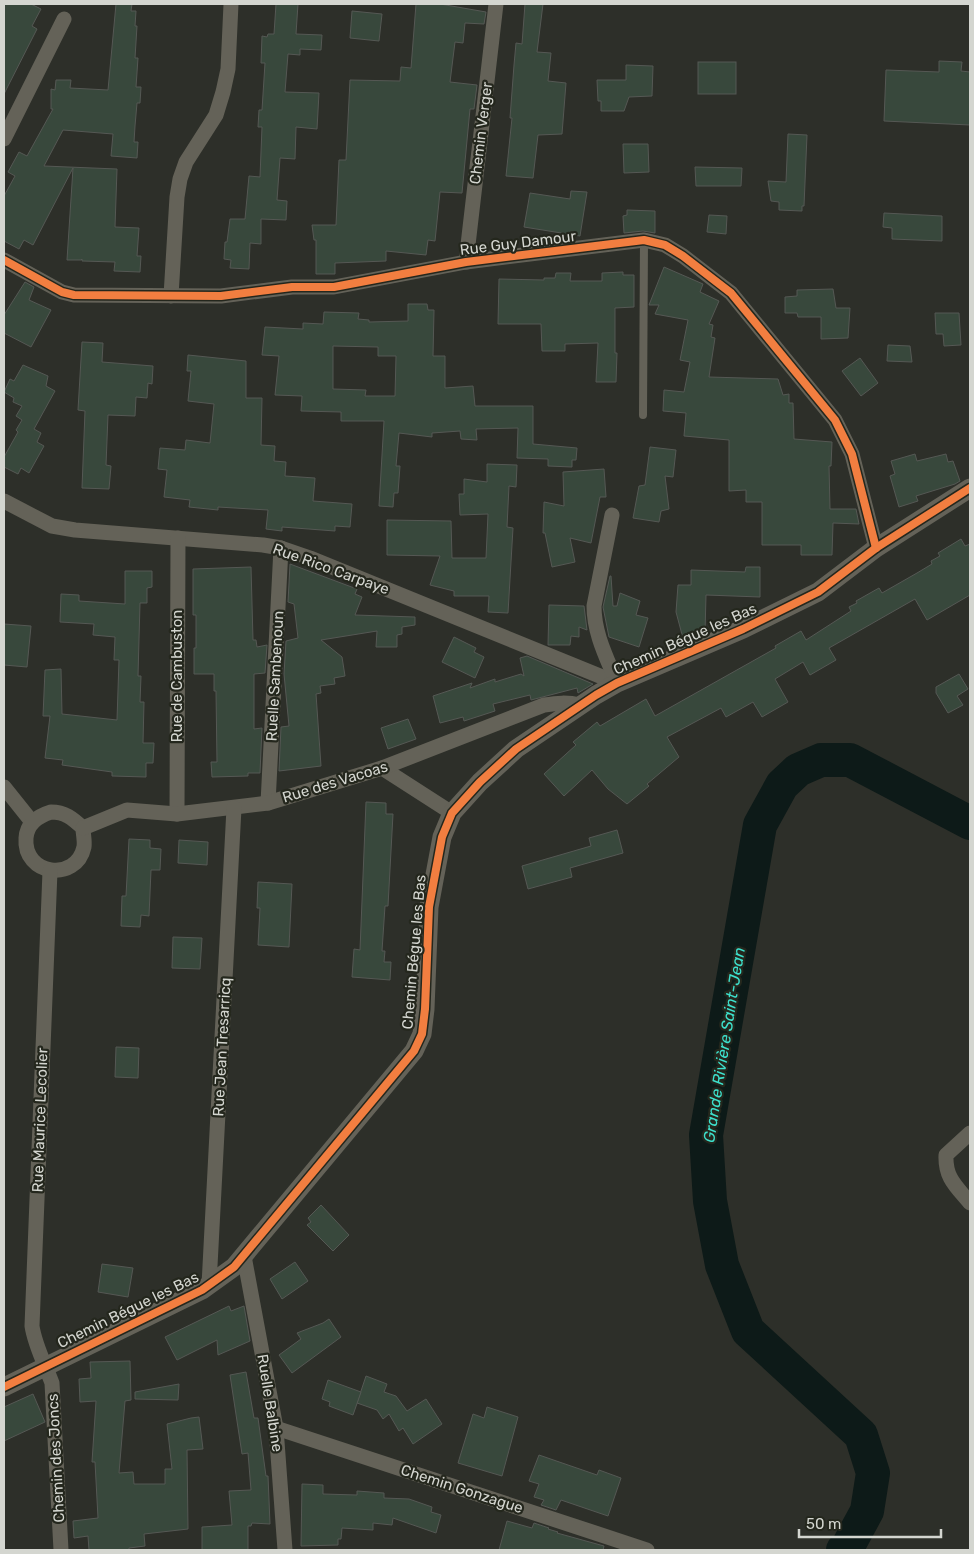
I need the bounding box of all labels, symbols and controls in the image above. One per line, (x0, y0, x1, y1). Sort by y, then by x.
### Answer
street label: Chemin Verger (466, 81, 496, 185)
street label: Rue Guy Damour (459, 227, 577, 259)
street label: Rue Rico Carpaye (270, 540, 392, 598)
street label: Chemin Bégue les Bas (611, 599, 760, 679)
street label: Rue de Cambuston (168, 610, 186, 742)
street label: Ruelle Sambenoun (263, 610, 287, 742)
street label: Rue des Vacoas (280, 757, 390, 807)
street label: Chemin Bégue les Bas (398, 874, 430, 1030)
water label: Grande Rivière Saint-Jean (699, 946, 749, 1144)
street label: Rue Jean Tresarricq (209, 977, 235, 1117)
street label: Rue Maurice Lecolier (28, 1047, 52, 1193)
street label: Chemin Bégue les Bas (54, 1268, 202, 1352)
street label: Ruelle Balbine (253, 1353, 287, 1453)
street label: Chemin des Joncs (44, 1393, 68, 1523)
street label: Chemin Gonzague (399, 1461, 525, 1517)
scale bar (799, 1506, 942, 1538)
text: 50 m (806, 1515, 841, 1533)

